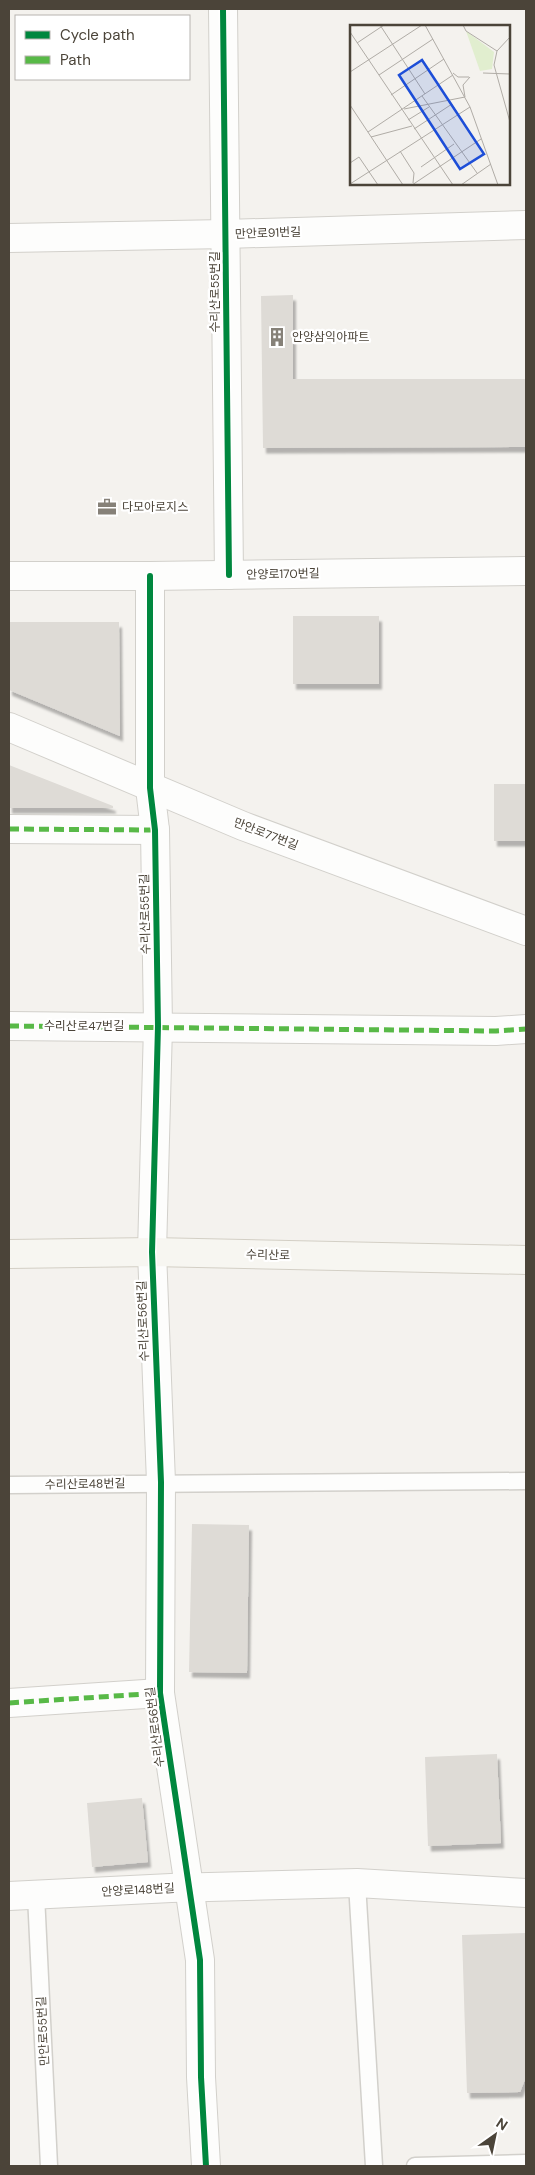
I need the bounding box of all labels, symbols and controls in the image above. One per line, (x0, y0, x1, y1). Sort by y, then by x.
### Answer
legend (15, 15, 190, 80)
text: Cycle path (60, 25, 135, 45)
inset map (350, 25, 510, 185)
text: Path (60, 50, 91, 70)
street label: 만안로91번길 (235, 224, 301, 242)
street label: 수리산로55번길 (207, 252, 223, 332)
building icon: 안양삼익아파트 (266, 326, 288, 348)
place label: 안양삼익아파트 (292, 329, 369, 345)
office icon: 다모아로지스 (96, 496, 118, 518)
place label: 다모아로지스 (122, 499, 188, 515)
street label: 안양로170번길 (246, 565, 320, 583)
street label: 만안로77번길 (231, 814, 301, 854)
street label: 수리산로55번길 (136, 873, 154, 955)
street label: 수리산로47번길 (44, 1018, 124, 1034)
street label: 수리산로 (246, 1247, 290, 1263)
street label: 수리산로56번길 (134, 1280, 152, 1362)
street label: 수리산로48번길 (44, 1475, 126, 1493)
street label: 수리산로56번길 (142, 1686, 168, 1768)
street label: 안양로148번길 (101, 1880, 175, 1900)
street label: 만안로55번길 (33, 1996, 53, 2066)
north arrow (470, 2110, 520, 2160)
text: N (493, 2114, 511, 2134)

